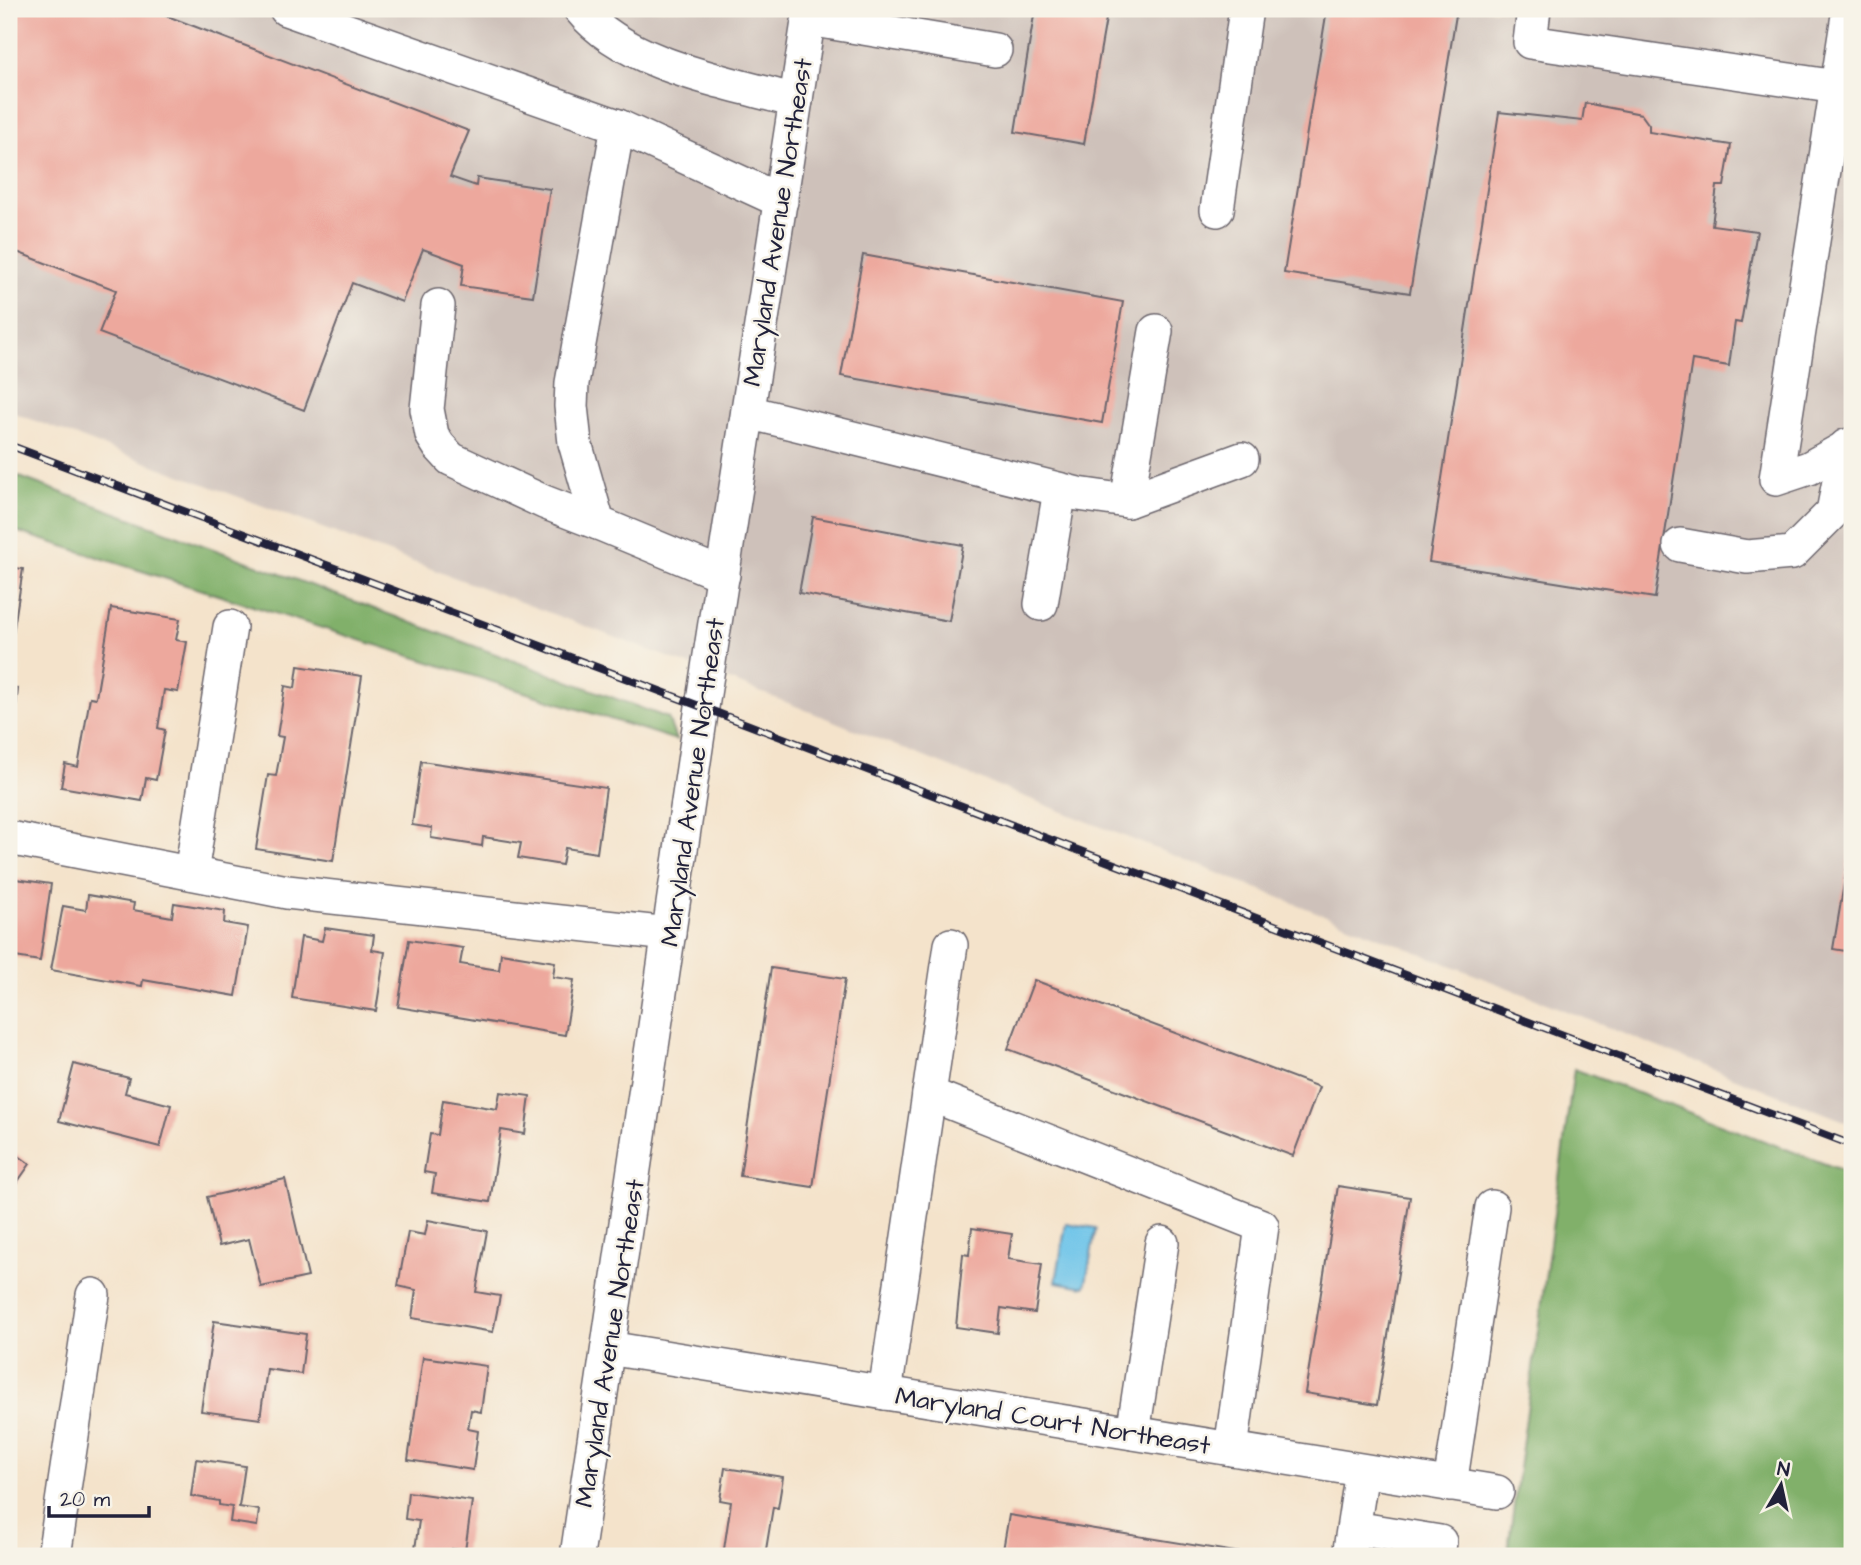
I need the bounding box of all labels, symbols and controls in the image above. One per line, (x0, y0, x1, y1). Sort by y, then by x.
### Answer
street label: Maryland Avenue Northeast (734, 55, 824, 389)
street label: Maryland Avenue Northeast (652, 615, 736, 949)
street label: Maryland Avenue Northeast (566, 1176, 656, 1510)
street label: Maryland Court Northeast (892, 1378, 1213, 1466)
north arrow (1745, 1450, 1815, 1520)
text: N (1775, 1455, 1792, 1484)
scale bar (49, 1474, 149, 1518)
text: 20 m (60, 1485, 111, 1514)

